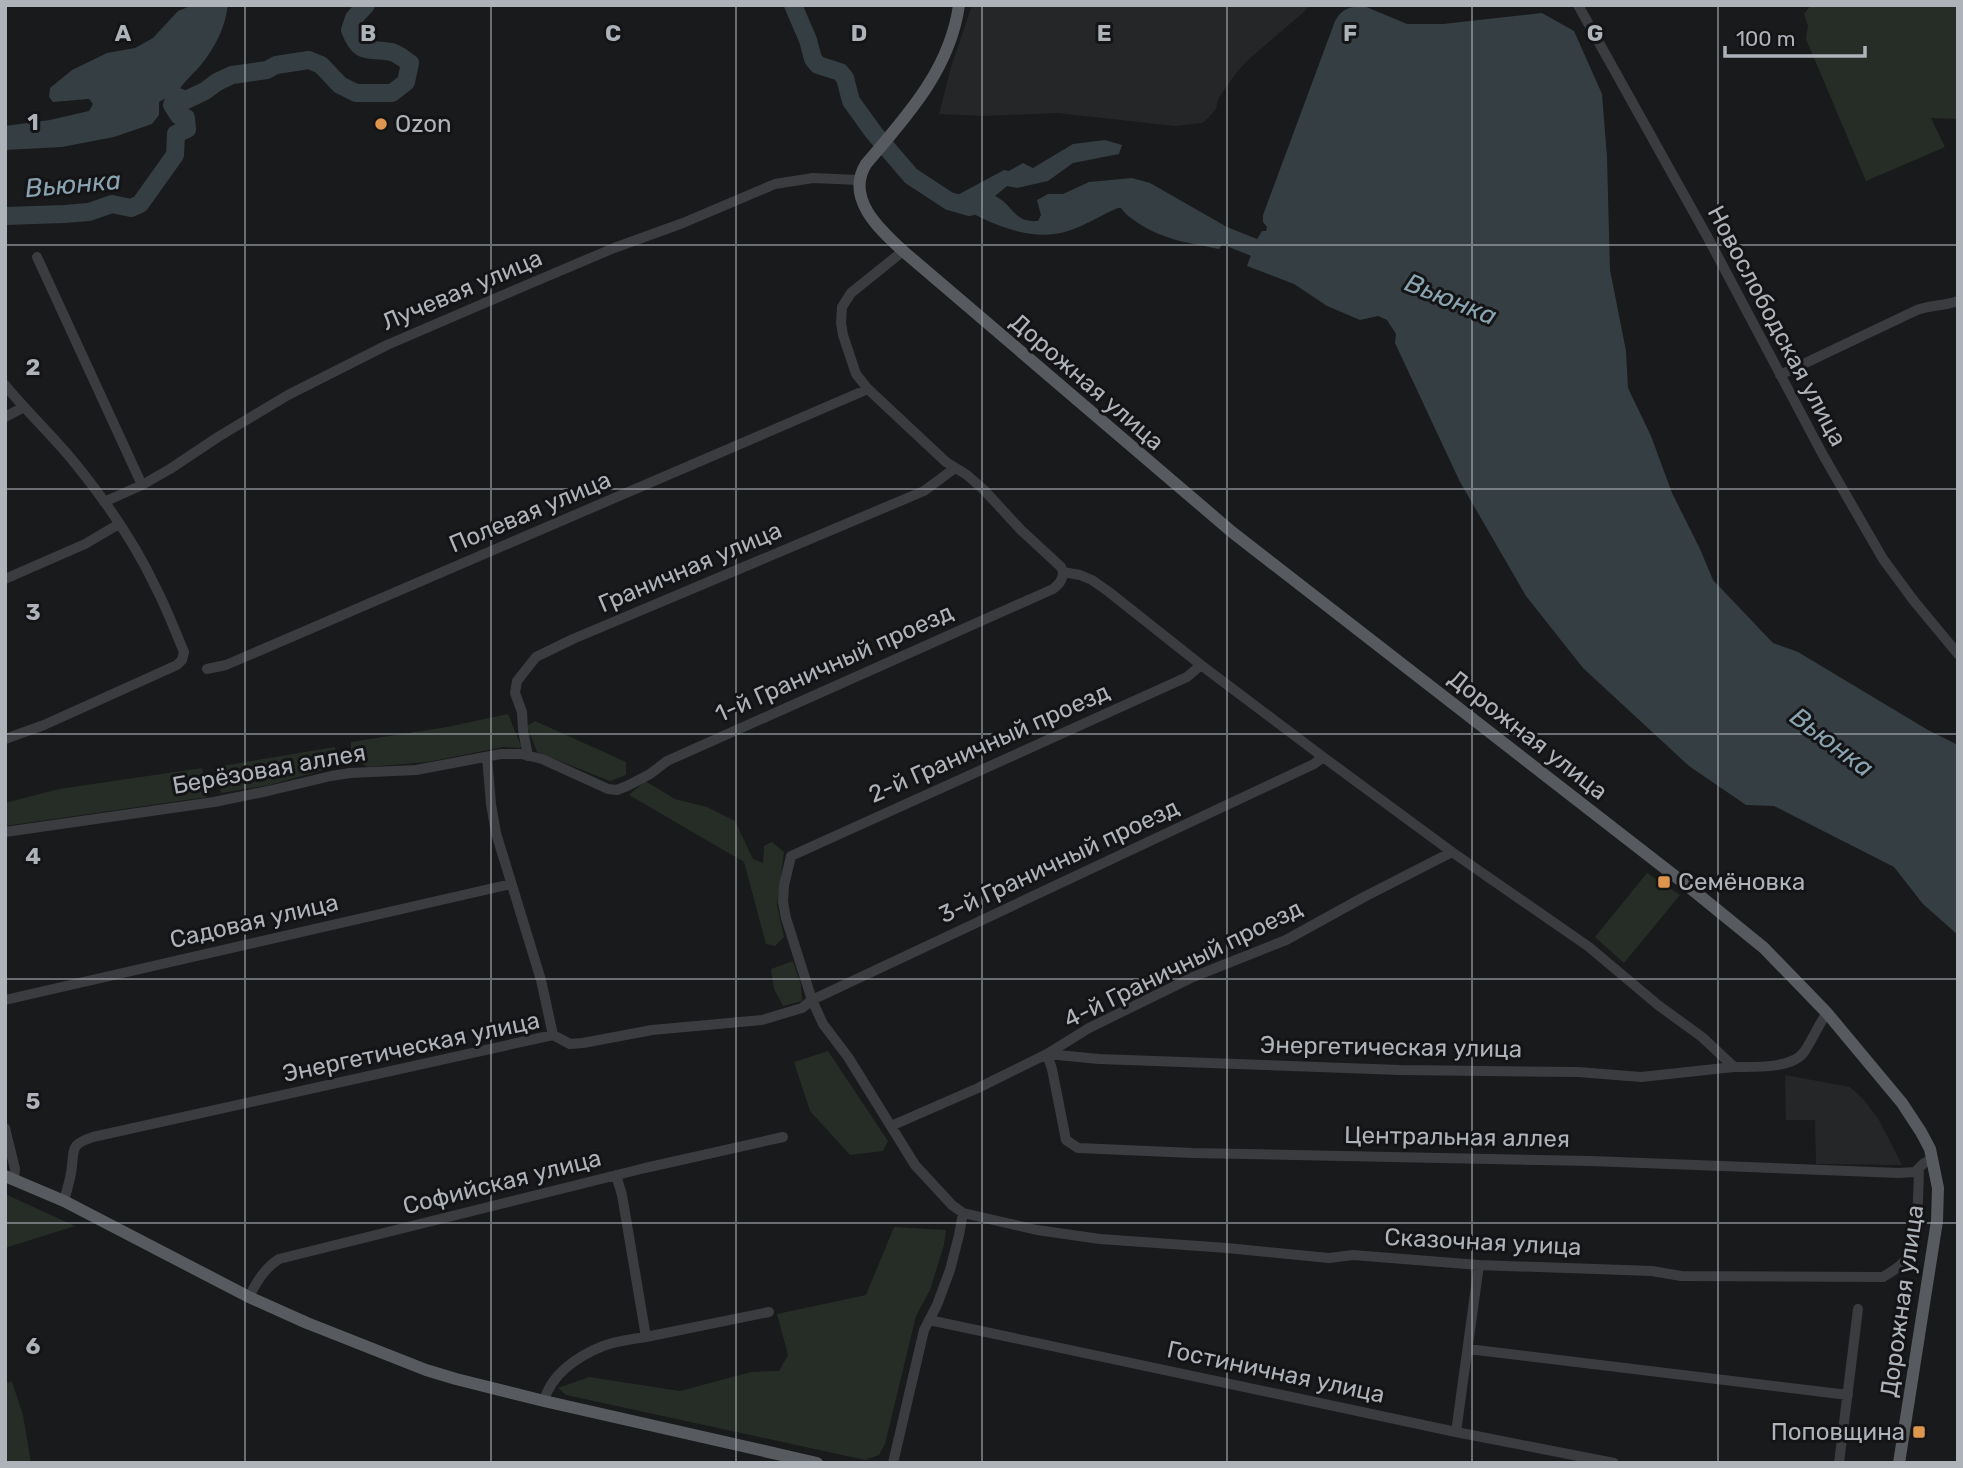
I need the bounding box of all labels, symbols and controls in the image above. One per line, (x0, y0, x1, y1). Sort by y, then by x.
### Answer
scale bar (1725, 14, 1865, 58)
text: A (115, 19, 132, 47)
text: B (360, 19, 376, 47)
text: C (605, 19, 621, 47)
text: D (851, 19, 867, 47)
text: E (1097, 19, 1111, 47)
text: F (1343, 19, 1357, 47)
text: G (1587, 19, 1603, 47)
text: 100 m (1736, 26, 1795, 51)
text: 1 (27, 108, 39, 136)
place label: Ozon (395, 110, 452, 138)
marker: Ozon (373, 116, 389, 132)
water label: Вьюнка (24, 165, 122, 204)
street label: Новослободская улица (1702, 201, 1852, 451)
street label: Лучевая улица (378, 244, 546, 336)
water label: Вьюнка (1400, 267, 1501, 332)
street label: Дорожная улица (1005, 308, 1169, 456)
text: 2 (26, 353, 40, 381)
street label: Полевая улица (445, 465, 615, 559)
street label: Граничная улица (594, 516, 786, 618)
text: 3 (25, 598, 41, 626)
street label: 1-й Граничный проезд (711, 598, 957, 728)
street label: Дорожная улица (1443, 664, 1613, 806)
street label: 2-й Граничный проезд (864, 677, 1114, 809)
water label: Вьюнка (1784, 701, 1879, 784)
street label: Берёзовая аллея (170, 738, 368, 800)
street label: 3-й Граничный проезд (935, 793, 1183, 929)
text: 4 (25, 842, 41, 870)
place label: Семёновка (1678, 868, 1805, 896)
marker: Семёновка (1656, 874, 1672, 890)
street label: Садовая улица (167, 888, 341, 954)
street label: 4-й Граничный проезд (1059, 894, 1307, 1034)
street label: Энергетическая улица (280, 1006, 542, 1088)
street label: Энергетическая улица (1260, 1031, 1522, 1063)
text: 5 (26, 1087, 41, 1115)
street label: Центральная аллея (1344, 1121, 1570, 1153)
street label: Софийская улица (400, 1144, 604, 1220)
street label: Дорожная улица (1875, 1203, 1929, 1399)
street label: Сказочная улица (1384, 1223, 1582, 1261)
text: 6 (26, 1332, 41, 1360)
street label: Гостиничная улица (1165, 1335, 1387, 1409)
place label: Поповщина (1771, 1418, 1905, 1446)
marker: Поповщина (1911, 1424, 1927, 1440)

